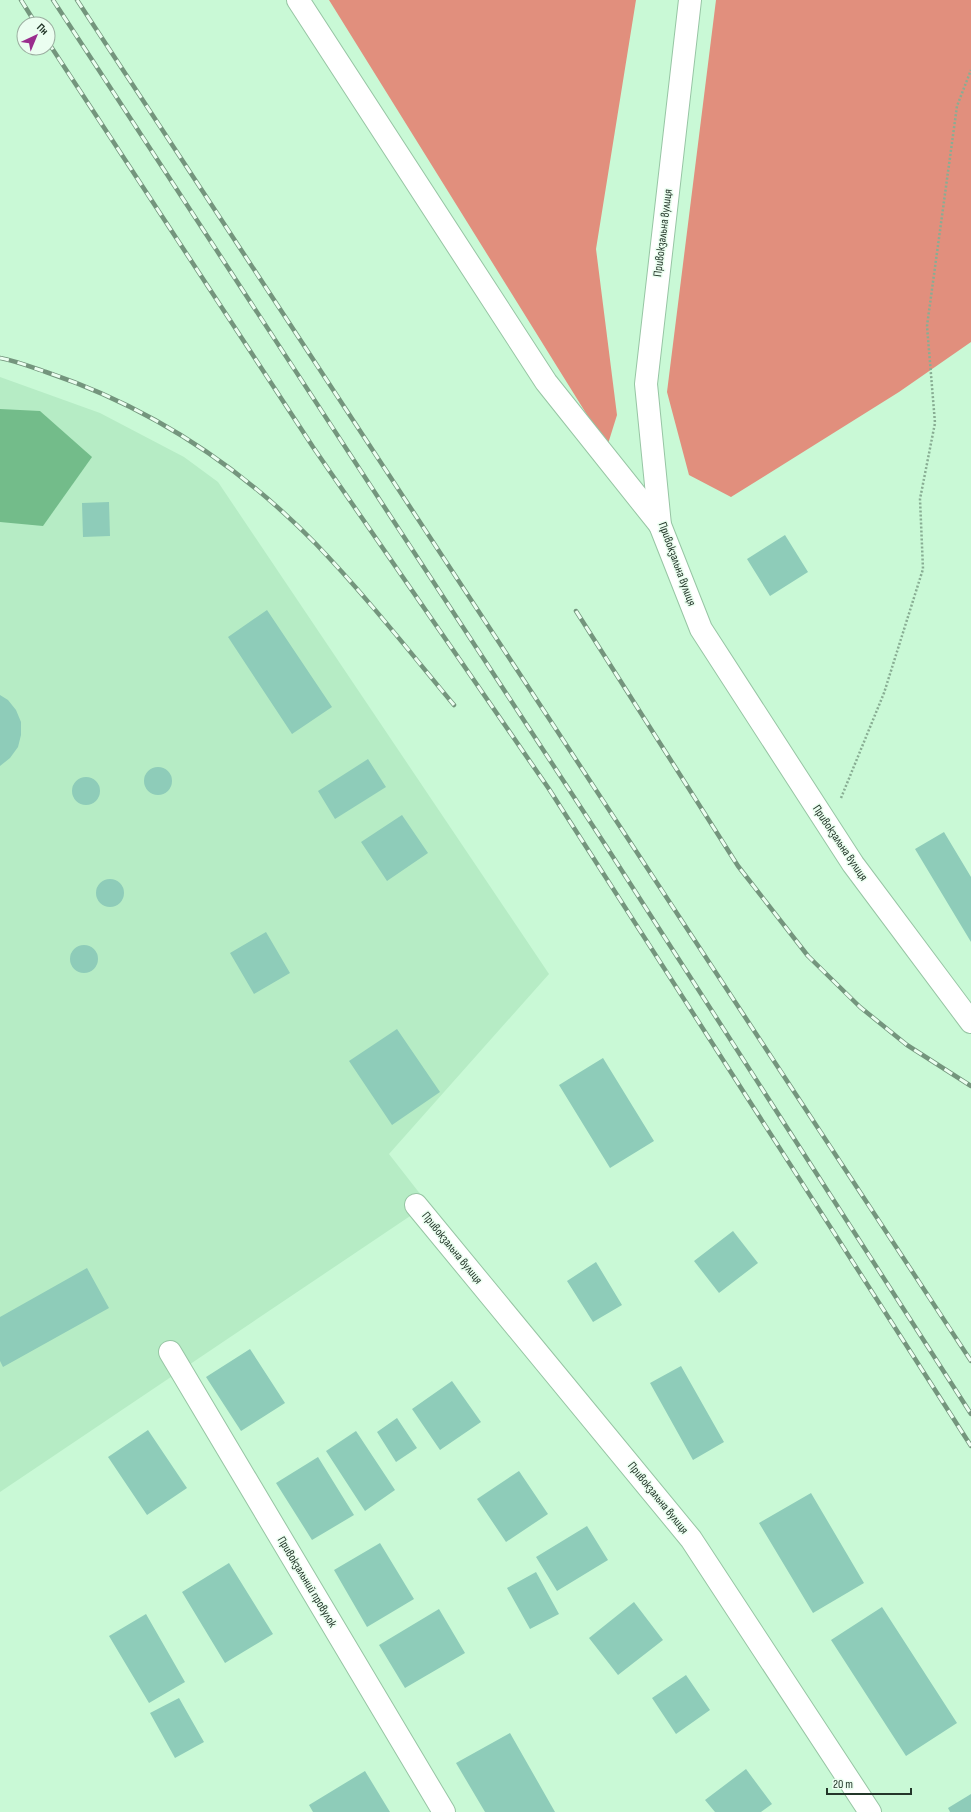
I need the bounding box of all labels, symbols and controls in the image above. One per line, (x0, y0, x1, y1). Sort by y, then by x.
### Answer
north arrow (16, 16, 56, 56)
text: Пн (34, 21, 51, 38)
street label: Привокзальна вулиця (650, 188, 676, 278)
street label: Привокзальна вулиця (655, 520, 699, 608)
street label: Привокзальна вулиця (809, 802, 871, 884)
street label: Привокзальна вулиця (418, 1209, 486, 1287)
street label: Привокзальна вулиця (624, 1459, 692, 1537)
street label: Привокзальний провулок (274, 1534, 340, 1631)
scale bar (827, 1770, 911, 1796)
text: 20 m (833, 1777, 853, 1792)

